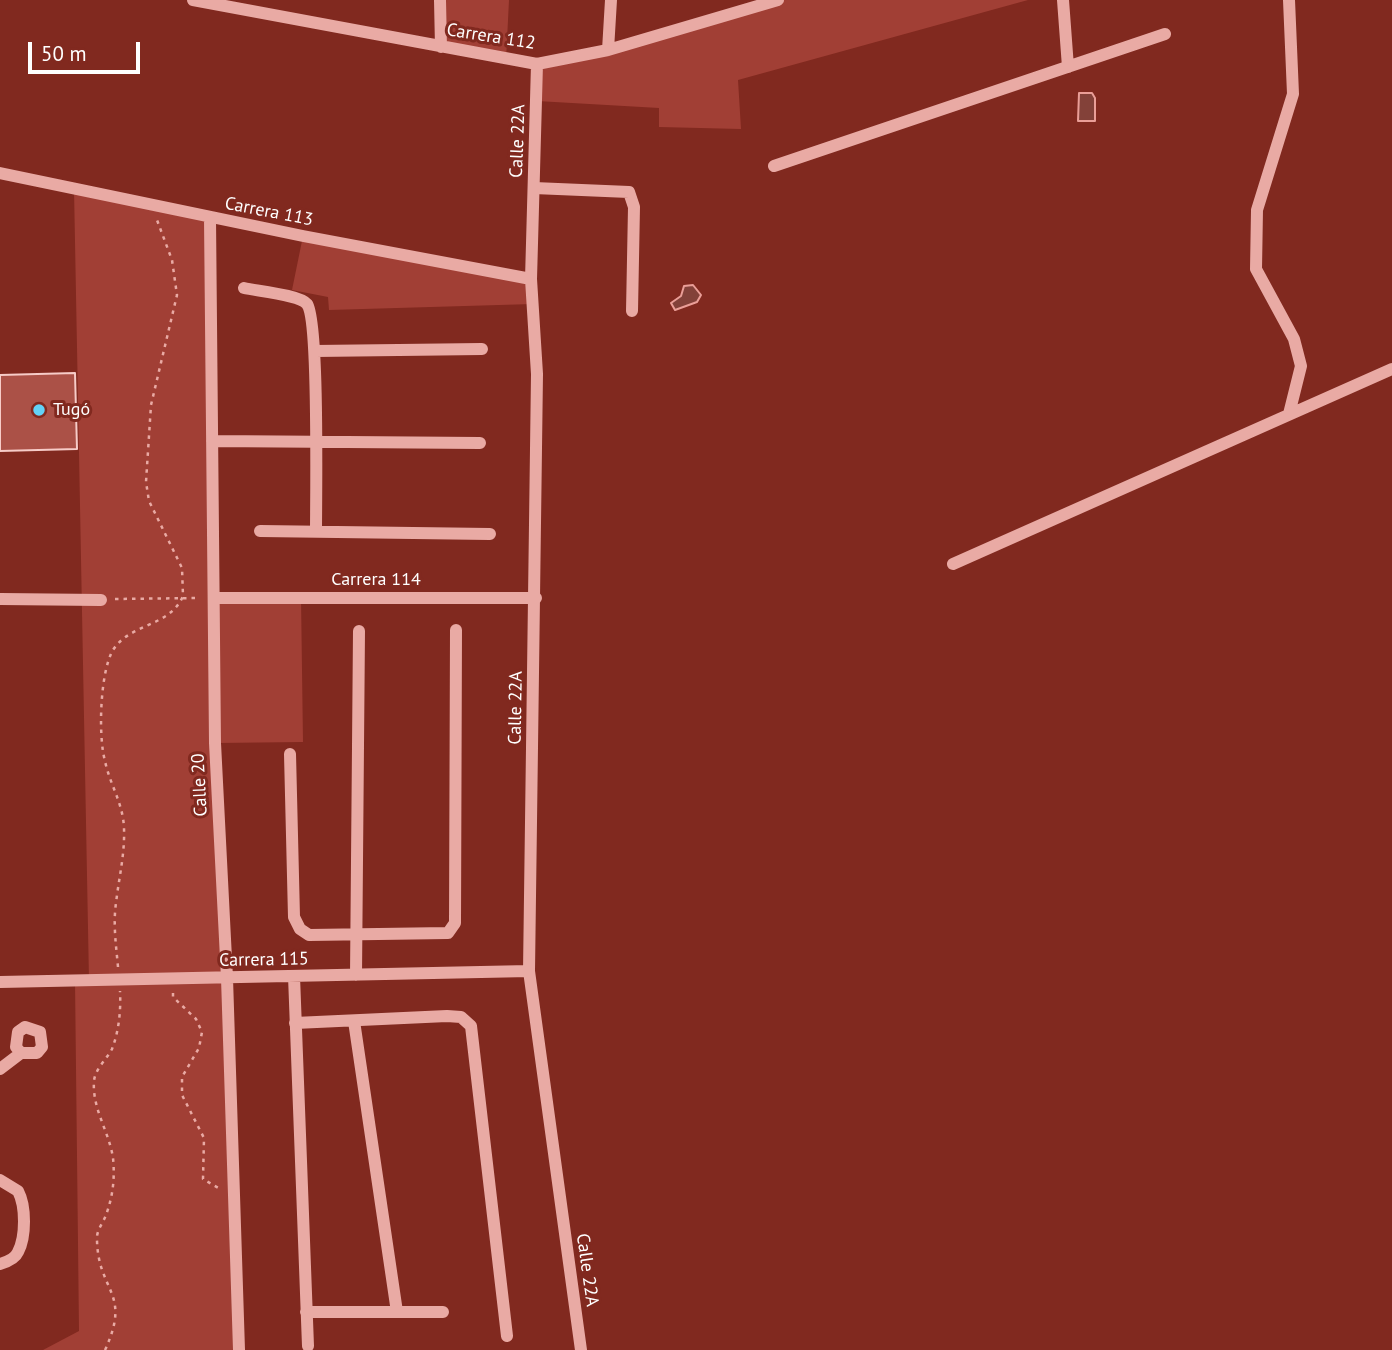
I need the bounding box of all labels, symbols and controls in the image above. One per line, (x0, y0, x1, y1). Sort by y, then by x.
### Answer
street label: Carrera 112 (445, 19, 537, 55)
scale bar (32, 28, 144, 72)
text: 50 m (41, 40, 87, 67)
street label: Calle 22A (506, 104, 530, 178)
street label: Carrera 113 (223, 193, 315, 231)
place label: Tugó (53, 399, 90, 421)
marker: Tugó (31, 402, 47, 418)
street label: Carrera 114 (331, 569, 421, 591)
street label: Calle 22A (505, 671, 527, 745)
street label: Calle 20 (188, 753, 212, 817)
street label: Carrera 115 (219, 948, 309, 972)
street label: Calle 22A (571, 1232, 603, 1308)

